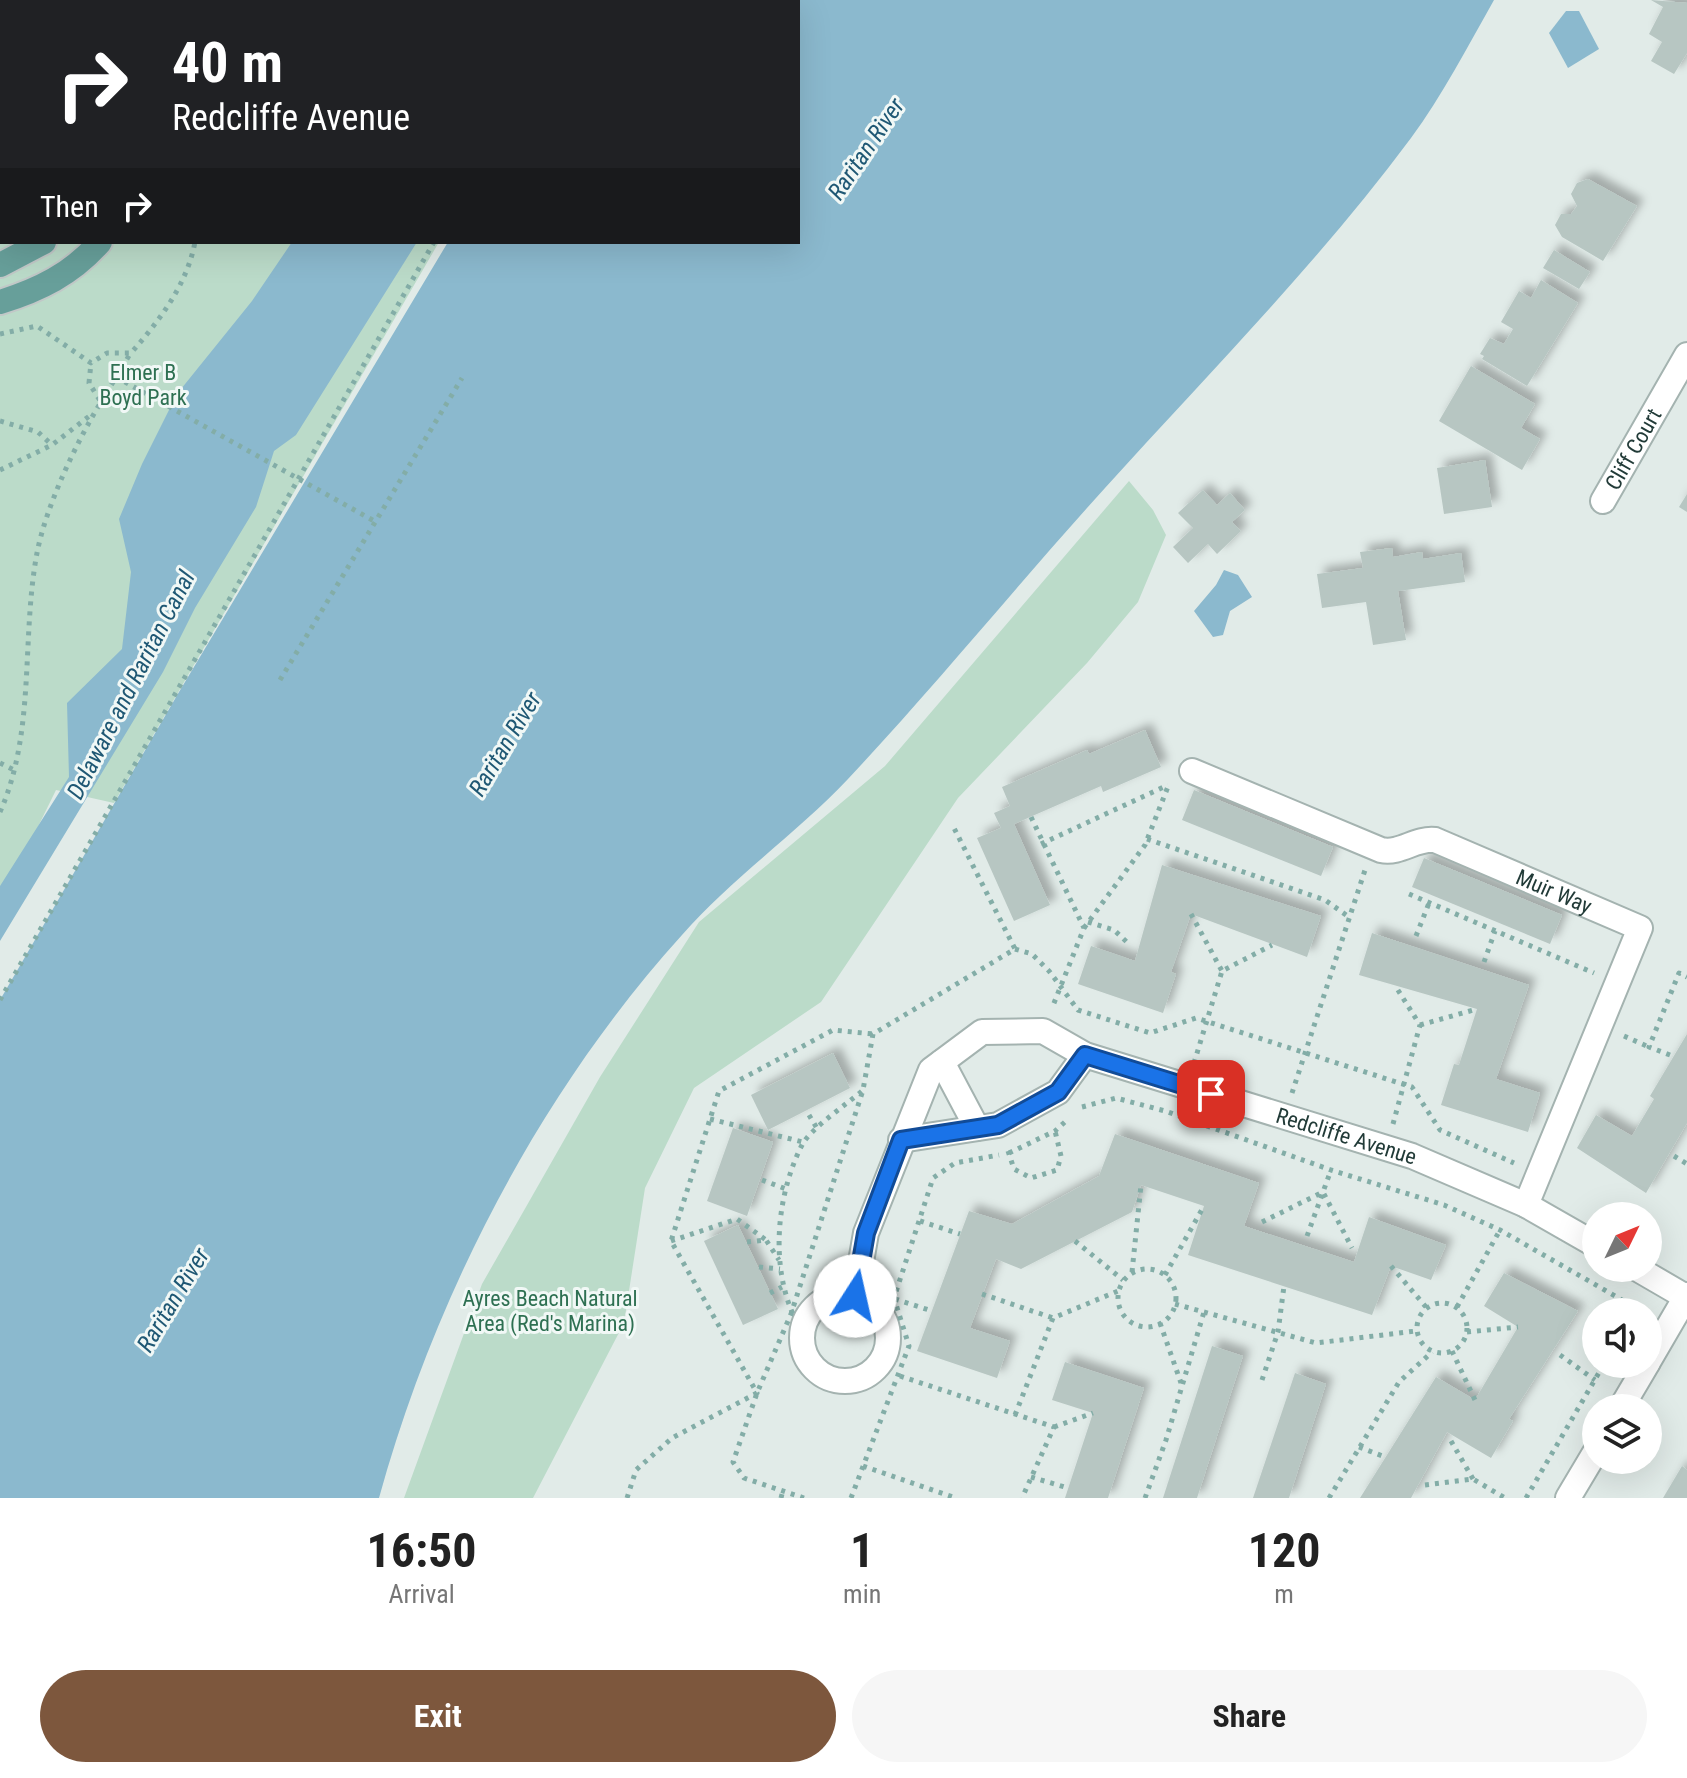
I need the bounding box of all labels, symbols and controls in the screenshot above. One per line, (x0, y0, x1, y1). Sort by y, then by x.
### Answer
text: 40 m (172, 30, 283, 96)
icon: right (40, 32, 144, 136)
water label: Raritan River (822, 92, 911, 205)
text: Redcliffe Avenue (172, 97, 410, 139)
icon: right (115, 184, 159, 228)
text: Then (40, 189, 99, 224)
park label: Elmer B Boyd Park (99, 360, 187, 410)
street label: Cliff Court (1600, 404, 1667, 494)
water label: Delaware and Raritan Canal (61, 566, 201, 804)
water label: Raritan River (463, 686, 547, 801)
street label: Muir Way (1512, 864, 1596, 919)
pin (1177, 1060, 1245, 1128)
icon: arrive (1189, 1072, 1233, 1116)
street label: Redcliffe Avenue (1273, 1103, 1420, 1170)
north arrow (1582, 1202, 1662, 1282)
map controls (1582, 1202, 1662, 1474)
water label: Raritan River (131, 1242, 215, 1357)
position arrow (813, 1254, 897, 1338)
park label: Ayres Beach Natural Area (Red's Marina) (462, 1286, 638, 1337)
button: sound (1582, 1298, 1662, 1378)
button: layers (1582, 1394, 1662, 1474)
text: 16:50 (366, 1522, 477, 1579)
text: 1 (850, 1522, 874, 1579)
text: 120 (1248, 1522, 1320, 1579)
text: Arrival (388, 1579, 455, 1609)
text: min (843, 1579, 881, 1609)
text: m (1274, 1579, 1294, 1609)
button: Exit (40, 1670, 836, 1762)
button: Share (852, 1670, 1647, 1762)

